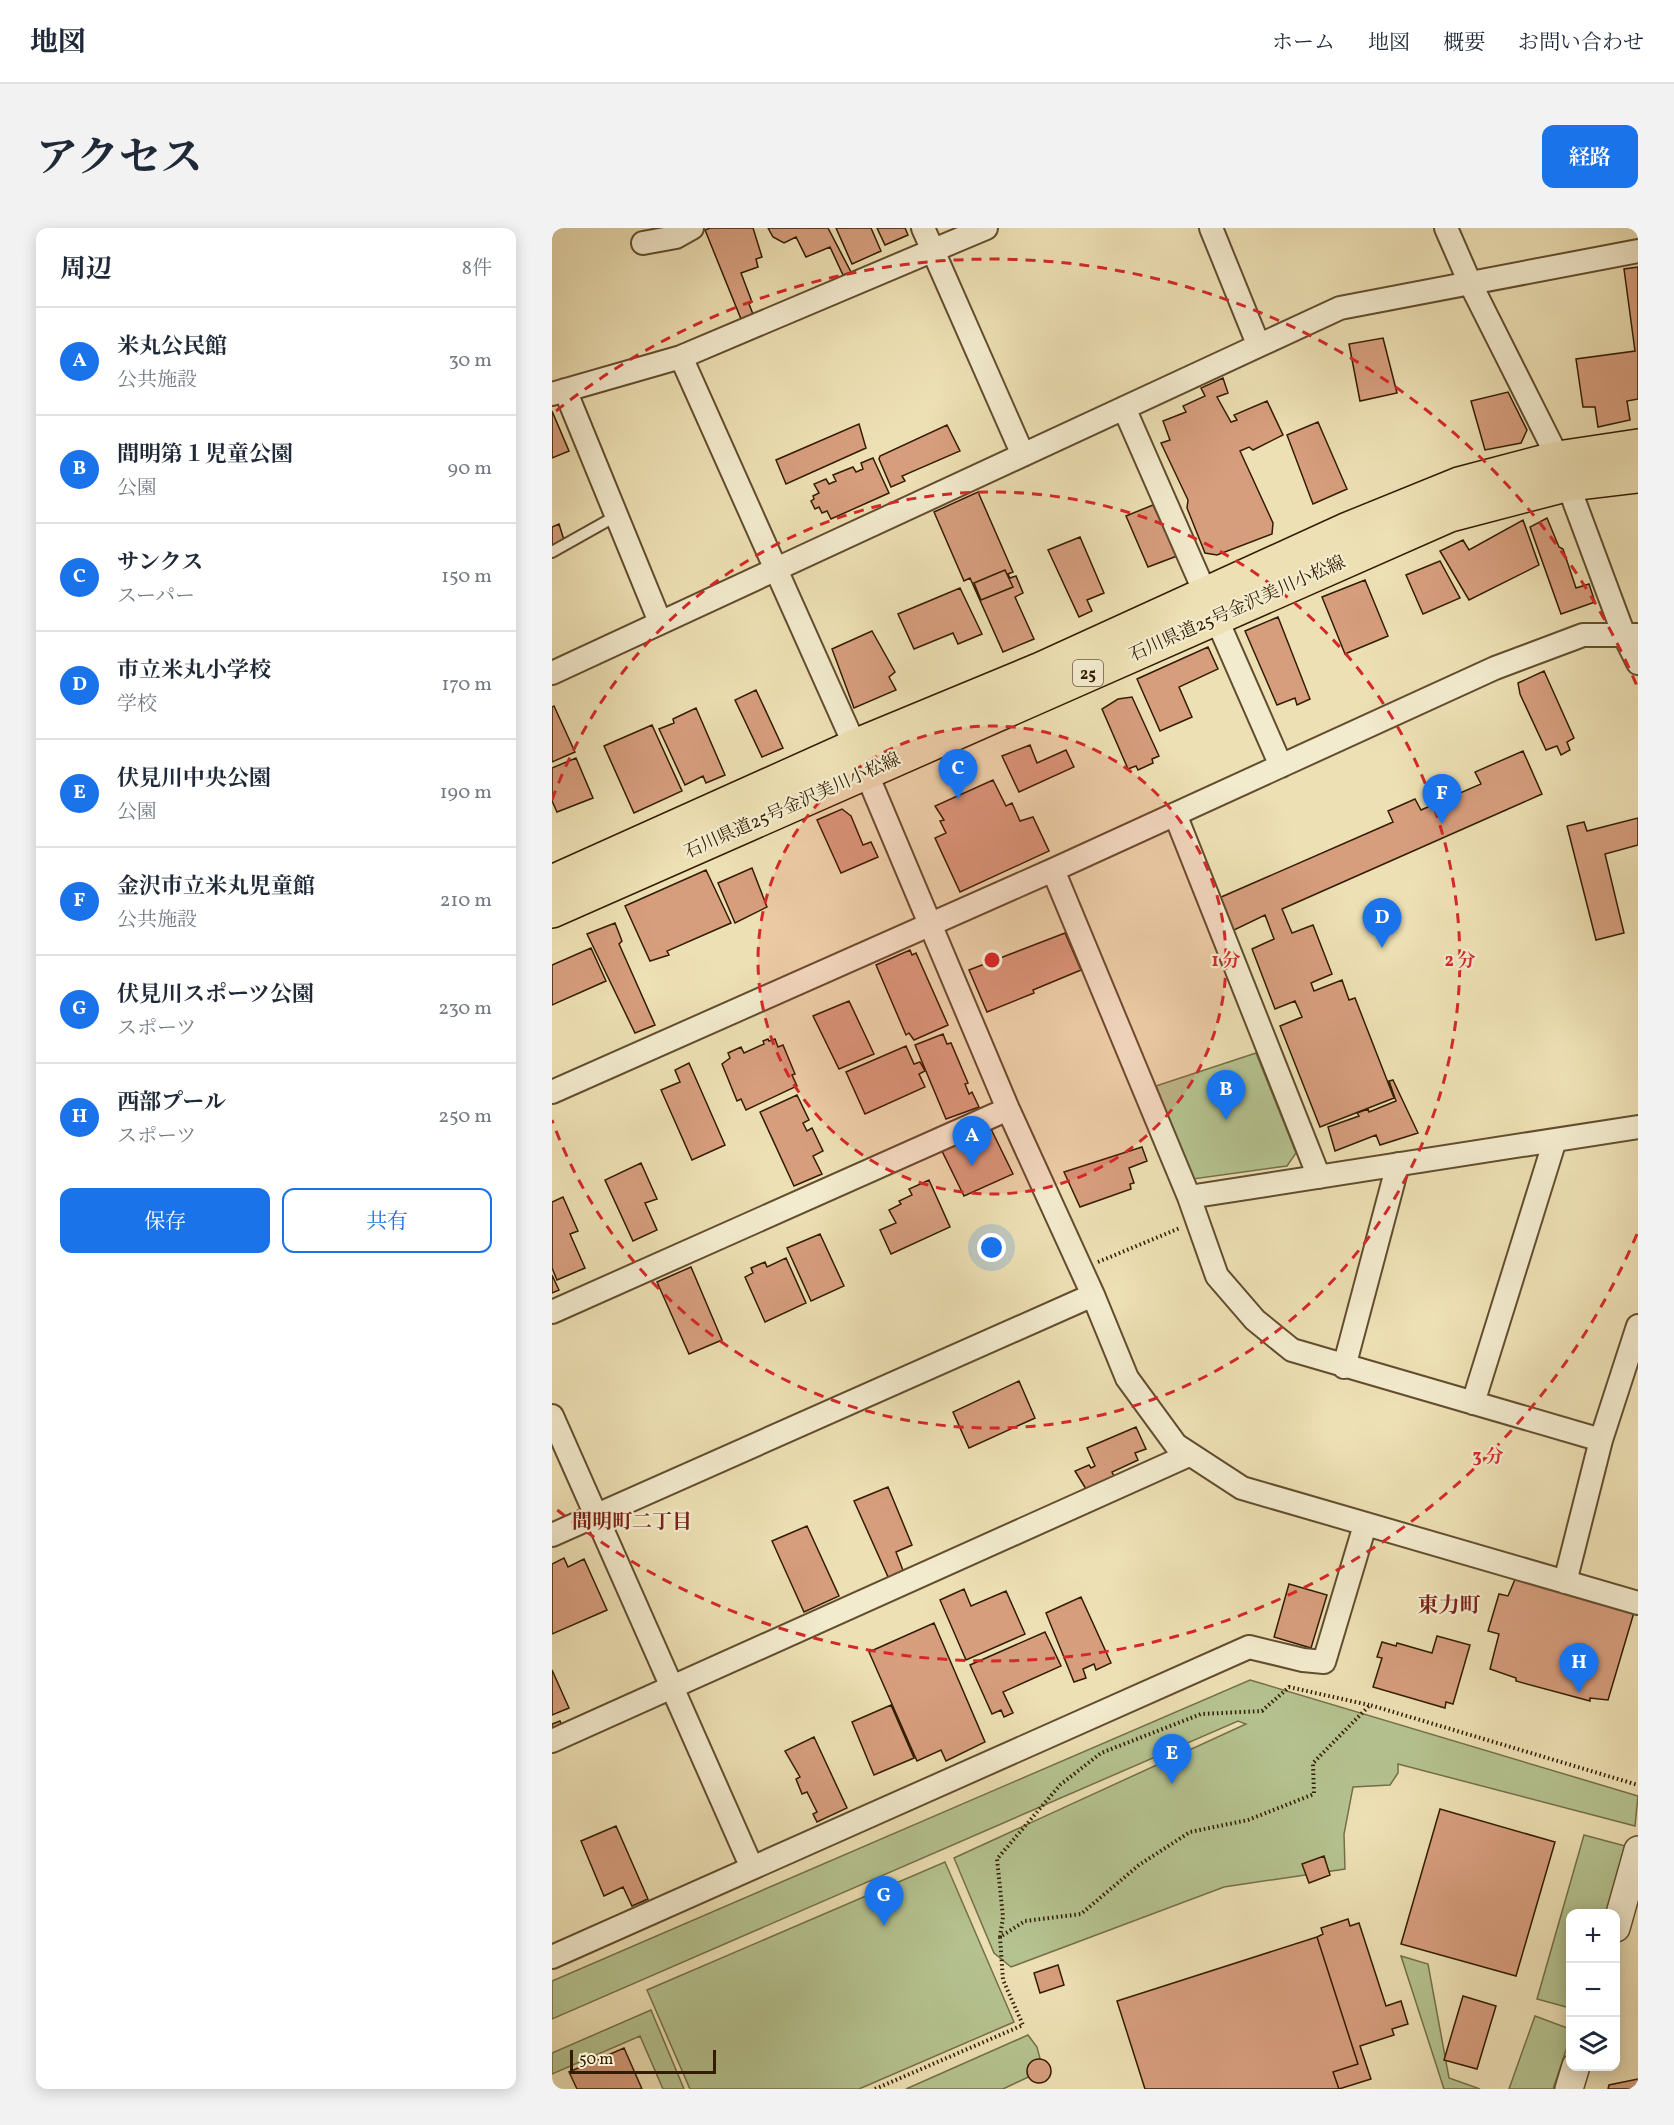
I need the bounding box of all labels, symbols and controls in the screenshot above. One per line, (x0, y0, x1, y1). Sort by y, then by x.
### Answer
text: 地図 (30, 24, 86, 63)
text: ホーム (1272, 29, 1335, 58)
text: 地図 (1368, 29, 1410, 58)
text: 概要 (1443, 29, 1485, 58)
text: お問い合わせ (1518, 29, 1644, 58)
button: 経路 (1542, 125, 1638, 188)
text: アクセス (36, 131, 203, 190)
text: 周辺 (60, 252, 112, 288)
text: 8件 (462, 255, 492, 283)
text: 米丸公民館 (117, 332, 227, 363)
text: A (72, 347, 87, 375)
text: 30 m (448, 347, 492, 375)
text: 公共施設 (117, 367, 197, 395)
text: 間明第１児童公園 (117, 440, 293, 471)
text: B (73, 455, 86, 483)
text: 90 m (448, 455, 492, 483)
text: 公園 (117, 475, 157, 503)
text: サンクス (117, 548, 203, 579)
street label: 石川県道25号金沢美川小松線 (1125, 550, 1350, 668)
text: C (73, 563, 86, 591)
text: 150 m (441, 563, 492, 591)
text: スーパー (117, 583, 195, 611)
text: 市立米丸小学校 (117, 656, 271, 687)
road number: 25 (1073, 660, 1103, 686)
text: D (72, 671, 87, 699)
text: 170 m (442, 671, 492, 699)
text: 学校 (117, 691, 157, 719)
street label: 石川県道25号金沢美川小松線 (680, 747, 905, 865)
pin: C (938, 750, 978, 799)
text: 伏見川中央公園 (117, 764, 271, 795)
pin: F (1422, 774, 1462, 824)
text: E (73, 779, 86, 807)
text: 190 m (440, 779, 492, 807)
text: 公園 (117, 799, 157, 827)
text: 金沢市立米丸児童館 (117, 872, 315, 903)
text: F (74, 887, 85, 915)
text: 210 m (440, 887, 492, 915)
pin: D (1362, 898, 1402, 948)
text: 公共施設 (117, 907, 197, 935)
text: 1 分 (1212, 949, 1240, 974)
text: 2 分 (1445, 949, 1475, 974)
centre of rings (982, 950, 1002, 970)
text: 伏見川スポーツ公園 (117, 980, 314, 1011)
text: G (72, 995, 87, 1023)
text: 230 m (438, 995, 492, 1023)
text: スポーツ (117, 1015, 196, 1043)
pin: B (1206, 1070, 1246, 1120)
text: 西部プール (117, 1088, 226, 1119)
text: H (72, 1103, 87, 1131)
text: 250 m (438, 1103, 492, 1131)
pin: A (952, 1116, 992, 1166)
text: スポーツ (117, 1123, 196, 1151)
button: 保存 (60, 1188, 270, 1253)
button: 共有 (282, 1188, 492, 1253)
your location (977, 1233, 1006, 1262)
text: 3 分 (1473, 1445, 1503, 1470)
district label: 間明町二丁目 (572, 1509, 692, 1537)
district label: 東力町 (1418, 1592, 1481, 1621)
pin: H (1560, 1644, 1598, 1693)
pin: E (1152, 1734, 1192, 1784)
pin: G (864, 1876, 904, 1926)
map controls (1566, 1909, 1620, 2071)
button: + (1566, 1909, 1620, 1963)
button: − (1566, 1963, 1620, 2017)
button: layers (1566, 2017, 1620, 2071)
scale bar (570, 2047, 716, 2074)
text: 50 m (579, 2049, 613, 2071)

